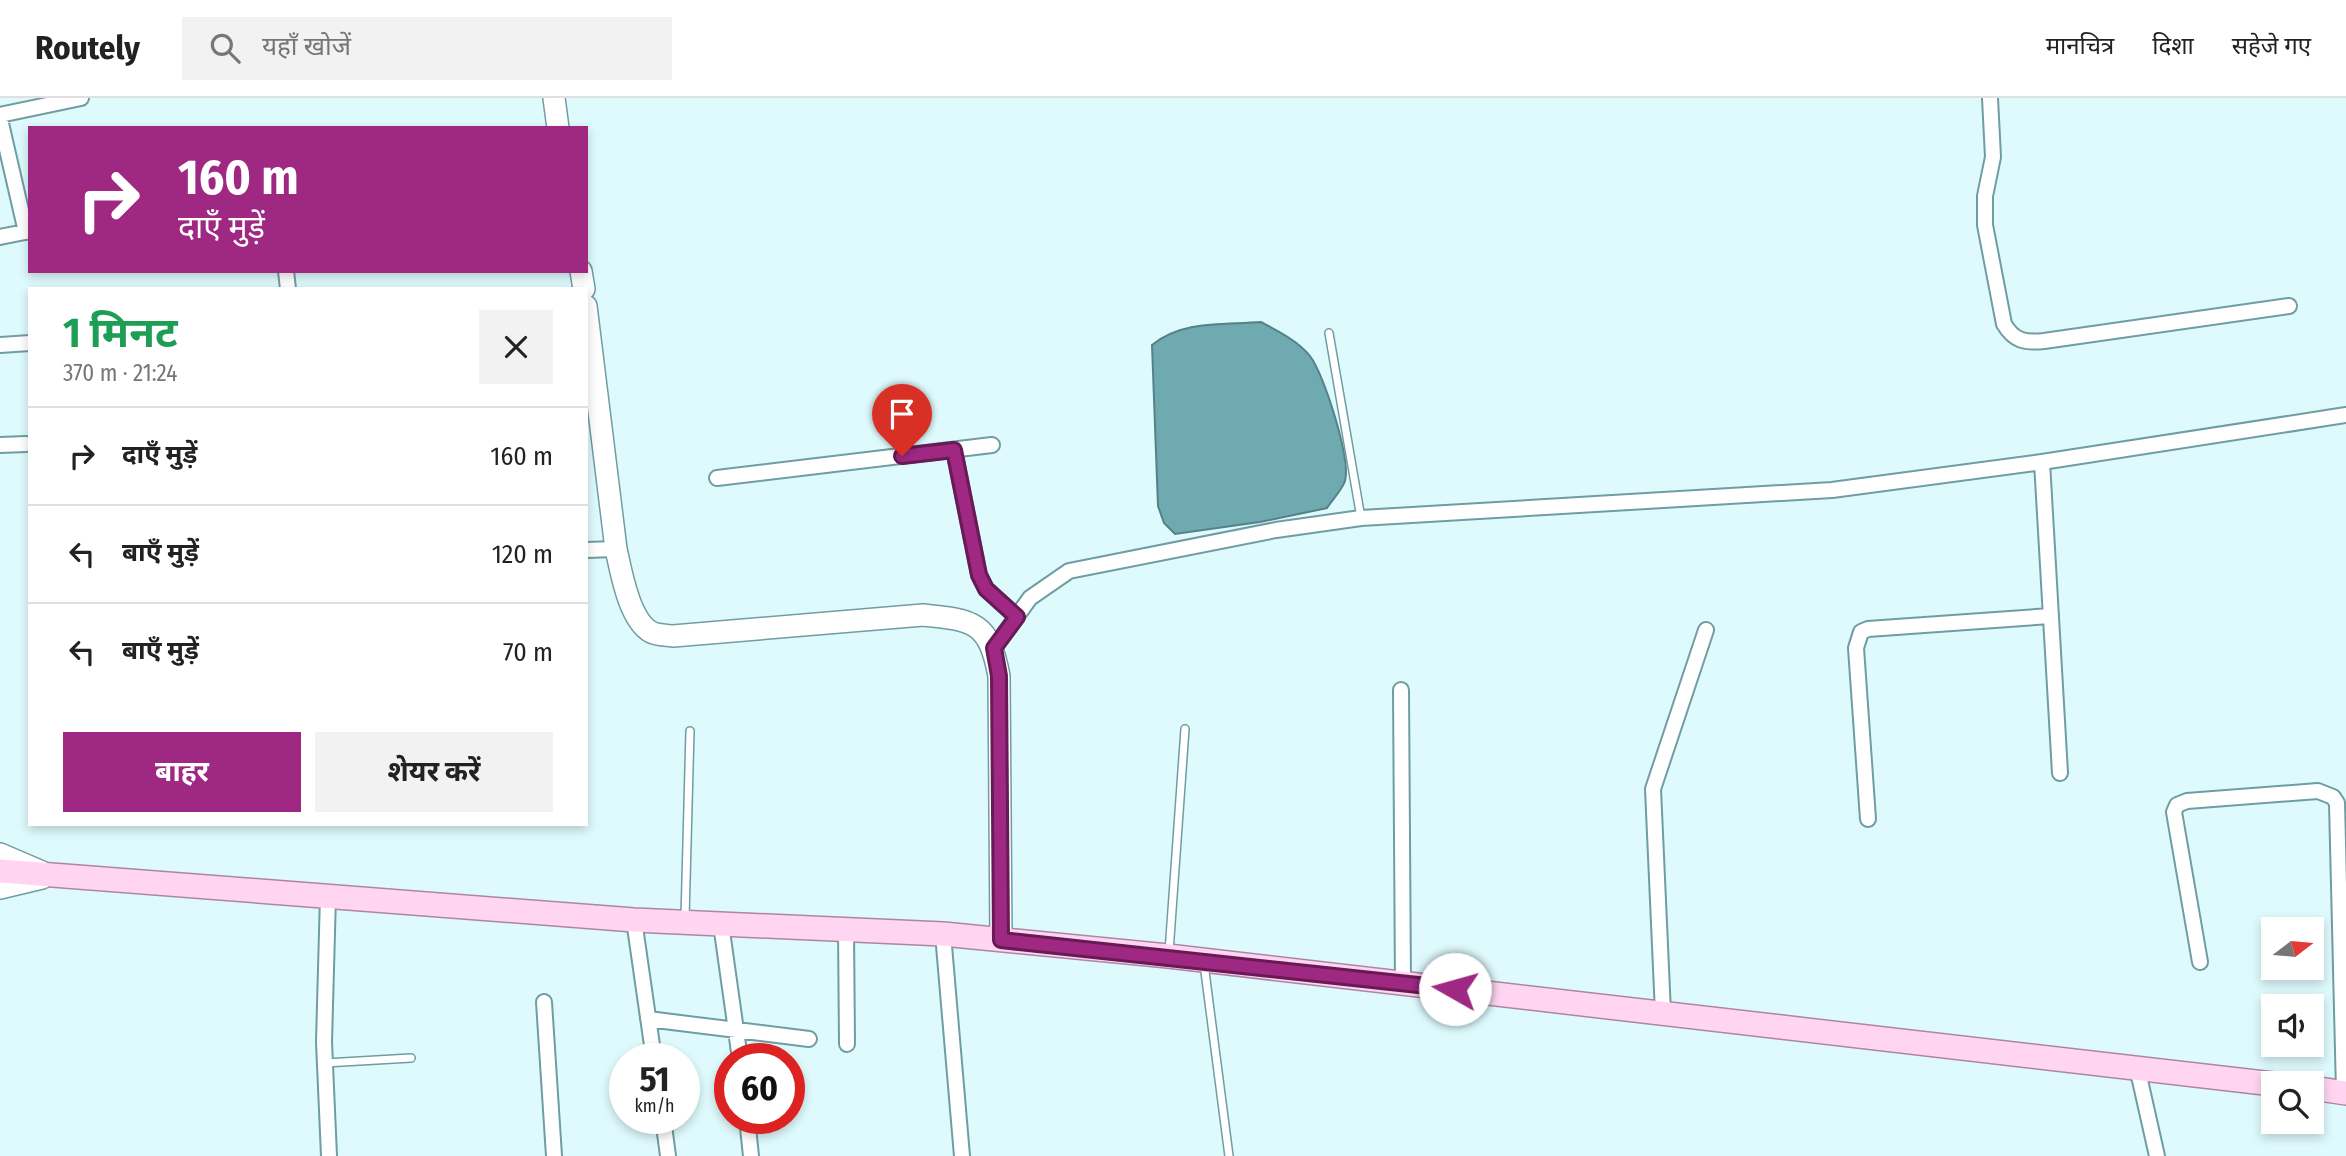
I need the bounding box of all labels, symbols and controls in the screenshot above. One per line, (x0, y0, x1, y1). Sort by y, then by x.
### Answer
search box (182, 17, 672, 80)
text: Routely (35, 28, 140, 68)
icon: search (206, 29, 244, 67)
text: यहाँ खोजें (262, 31, 351, 62)
text: मानचित्र (2046, 32, 2114, 60)
text: दिशा (2152, 32, 2194, 60)
text: सहेजे गए (2232, 32, 2311, 60)
text: 160 m (178, 148, 299, 207)
icon: right (63, 154, 154, 245)
text: दाएँ मुड़ें (178, 208, 265, 246)
text: 1 मिनट (63, 308, 178, 358)
button: close (479, 310, 553, 384)
text: 370 m · 21:24 (63, 359, 177, 387)
pin (872, 384, 932, 456)
icon: arrive (883, 395, 921, 433)
icon: right (63, 437, 101, 475)
text: दाएँ मुड़ें (122, 439, 197, 470)
text: 160 m (490, 441, 553, 472)
icon: left (63, 535, 101, 573)
text: बाएँ मुड़ें (122, 537, 199, 568)
text: 120 m (492, 539, 553, 570)
icon: left (63, 633, 101, 671)
text: बाएँ मुड़ें (122, 635, 199, 666)
text: 70 m (503, 637, 553, 668)
button: बाहर (63, 732, 301, 812)
button: शेयर करें (315, 732, 553, 812)
north arrow (2261, 917, 2324, 980)
map controls (2261, 917, 2324, 1134)
position arrow (1418, 952, 1492, 1026)
button: sound (2261, 994, 2324, 1057)
speed limit sign: 60 (714, 1043, 805, 1134)
text: 51 (639, 1058, 670, 1100)
button: search (2261, 1071, 2324, 1134)
text: km/h (634, 1095, 675, 1117)

